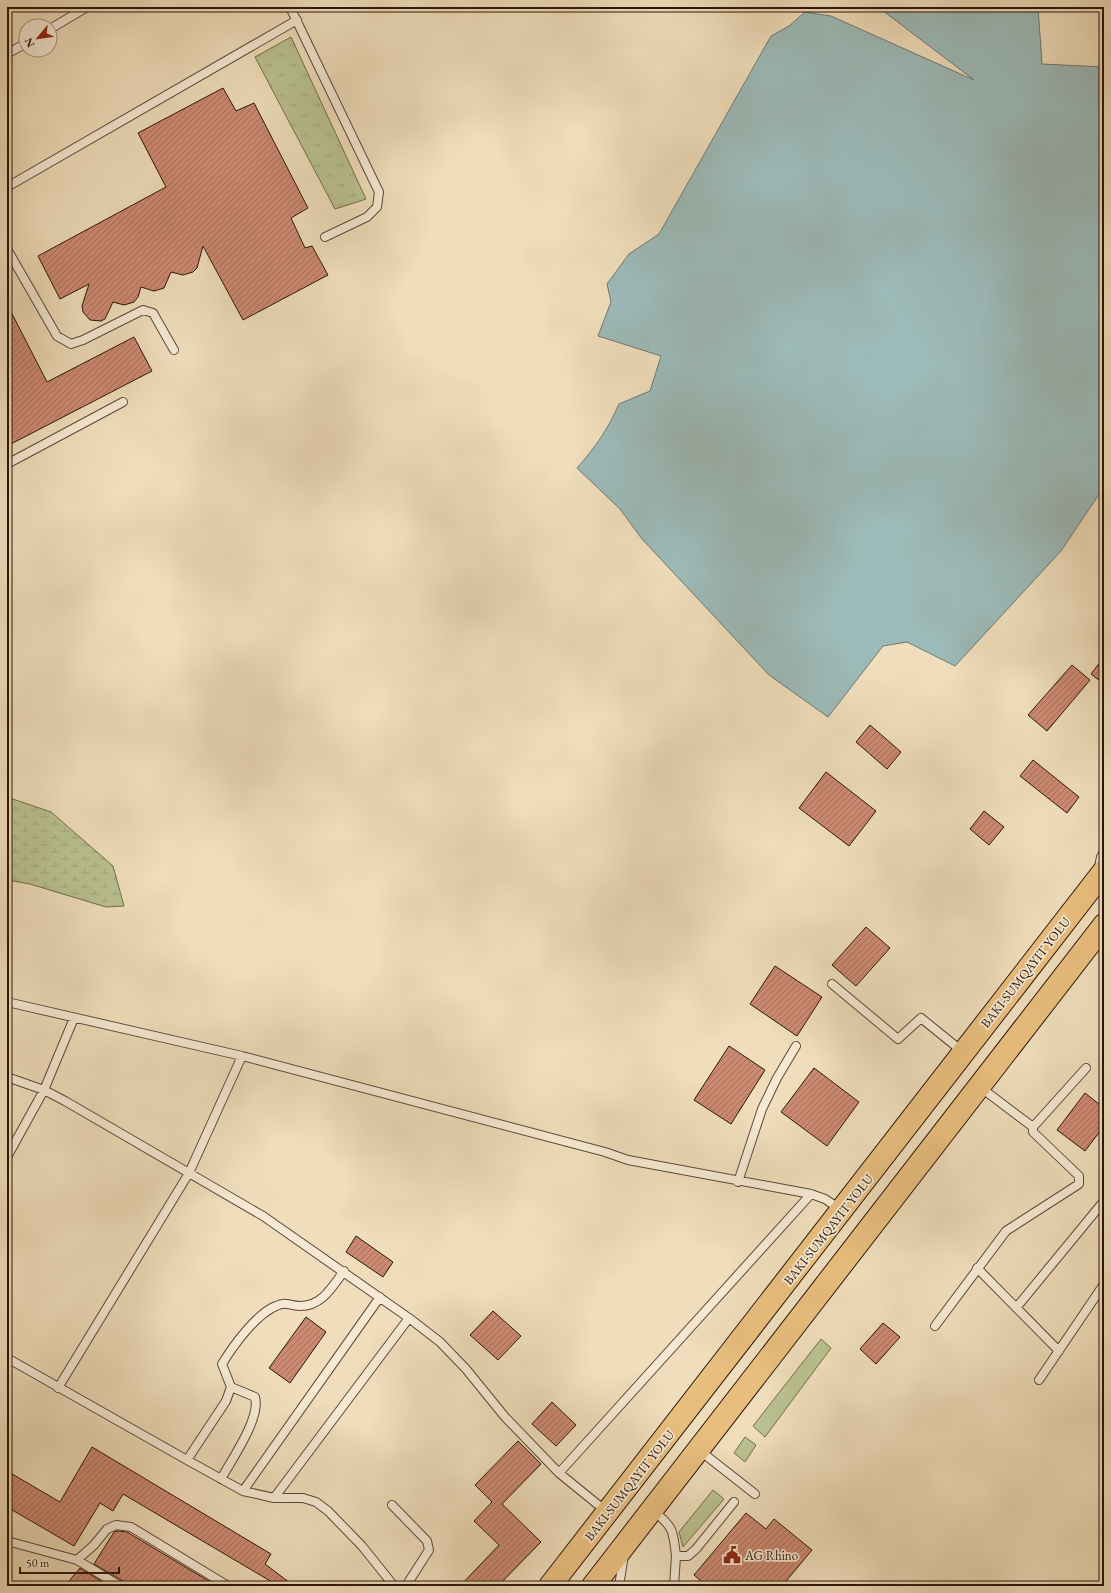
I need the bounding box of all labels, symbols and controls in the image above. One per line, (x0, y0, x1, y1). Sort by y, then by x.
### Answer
north arrow (18, 18, 58, 58)
text: N (21, 35, 38, 50)
street label: BAKI-SUMQAYIT YOLU (977, 913, 1074, 1031)
street label: BAKI-SUMQAYIT YOLU (780, 1170, 877, 1288)
street label: BAKI-SUMQAYIT YOLU (581, 1426, 678, 1544)
public building icon: AG Rhino (722, 1545, 742, 1565)
place label: AG Rhino (744, 1547, 798, 1564)
scale bar (20, 1549, 119, 1575)
text: 50 m (26, 1555, 50, 1571)

